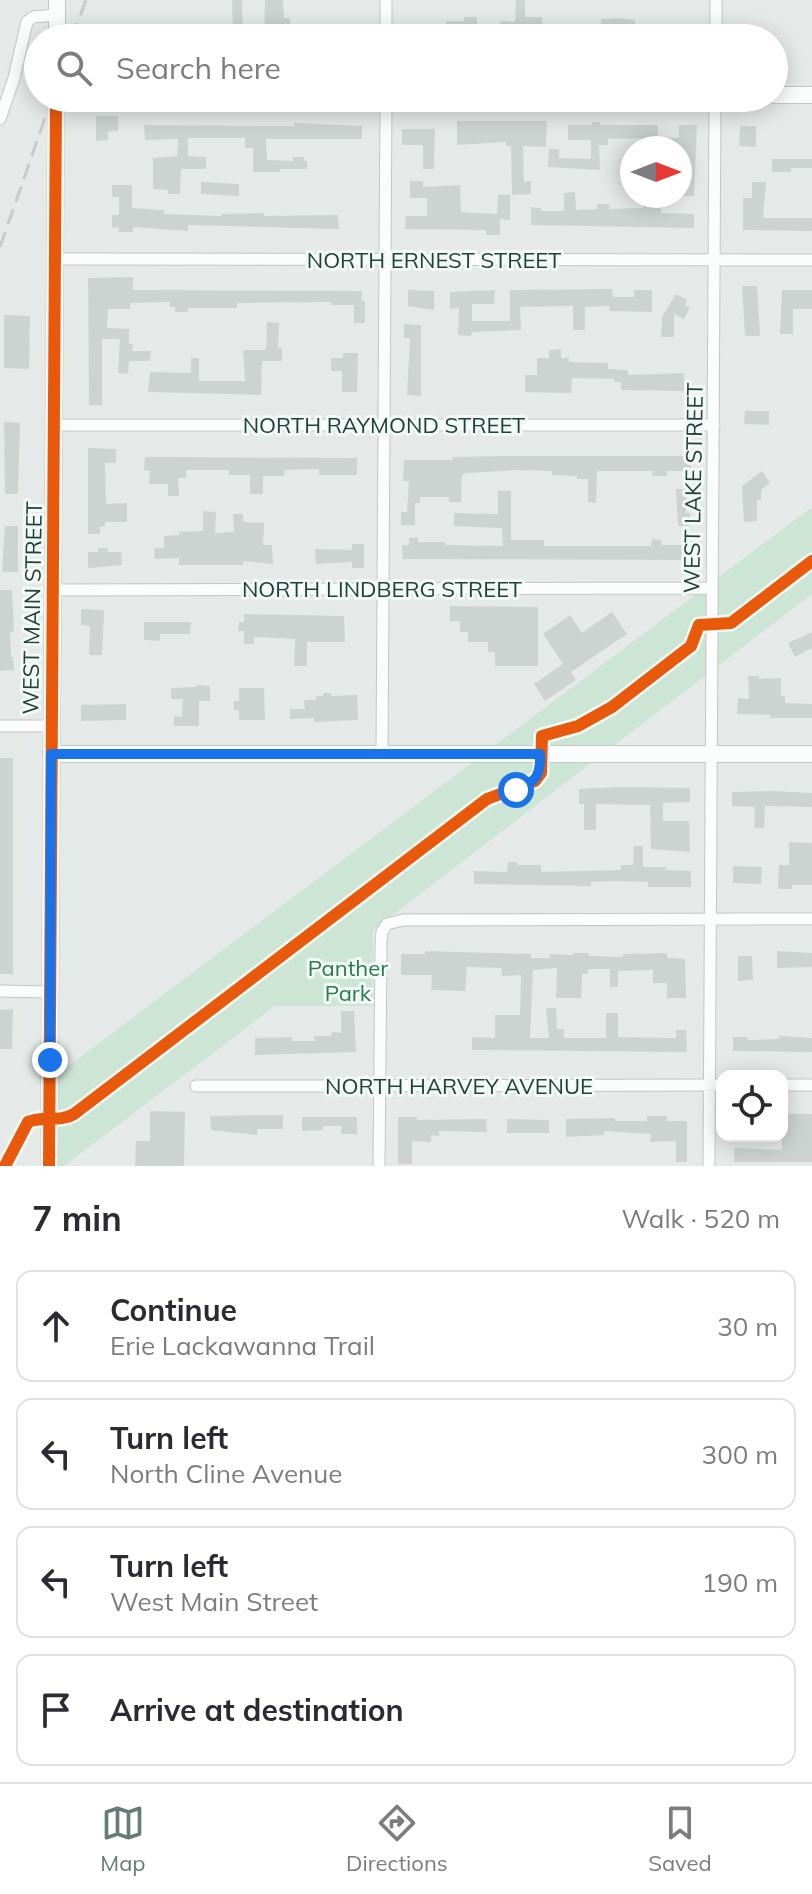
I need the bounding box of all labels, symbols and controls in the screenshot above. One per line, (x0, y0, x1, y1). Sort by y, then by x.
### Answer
search box (24, 24, 788, 112)
icon: search (52, 46, 96, 90)
text: Search here (116, 49, 281, 87)
north arrow (620, 136, 692, 208)
street label: NORTH ERNEST STREET (307, 246, 561, 274)
street label: WEST LAKE STREET (677, 382, 709, 594)
street label: NORTH RAYMOND STREET (243, 411, 525, 439)
street label: WEST MAIN STREET (16, 501, 48, 715)
street label: NORTH LINDBERG STREET (242, 575, 522, 603)
route start (498, 772, 534, 808)
park label: Panther Park (308, 954, 388, 1007)
route end (32, 1042, 68, 1078)
map controls (716, 1070, 788, 1142)
button: locate (716, 1070, 788, 1142)
street label: NORTH HARVEY AVENUE (325, 1072, 593, 1100)
text: 7 min (32, 1197, 122, 1240)
text: Walk · 520 m (621, 1202, 780, 1235)
text: Continue (110, 1291, 237, 1329)
icon: ahead (34, 1304, 78, 1348)
text: 30 m (717, 1310, 778, 1343)
text: Erie Lackawanna Trail (110, 1329, 375, 1362)
text: Turn left (110, 1419, 228, 1457)
icon: left (34, 1432, 78, 1476)
text: 300 m (702, 1438, 778, 1471)
text: North Cline Avenue (110, 1457, 342, 1490)
text: Turn left (110, 1547, 228, 1585)
icon: left (34, 1560, 78, 1604)
text: 190 m (702, 1566, 778, 1599)
text: West Main Street (110, 1585, 318, 1618)
icon: arrive (34, 1688, 78, 1732)
text: Arrive at destination (110, 1691, 404, 1729)
tab: Map (100, 1801, 146, 1877)
tab: Directions (346, 1801, 448, 1877)
tab: Saved (648, 1801, 712, 1877)

